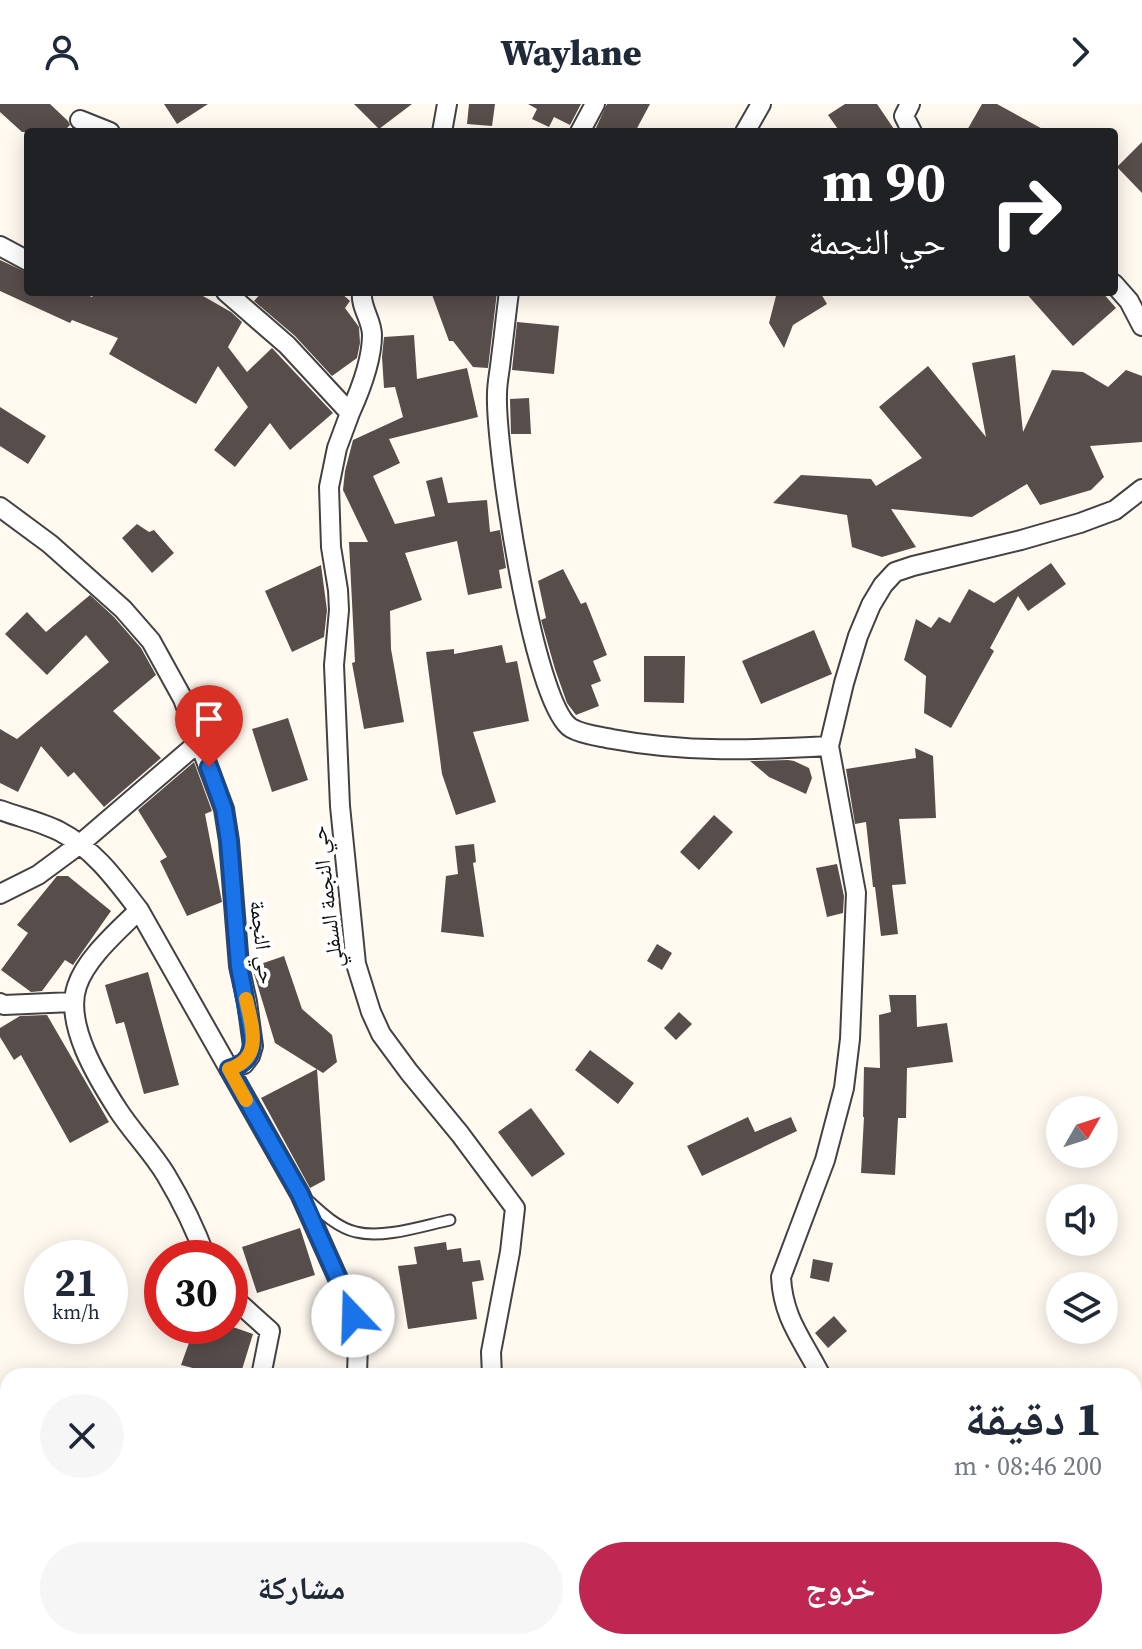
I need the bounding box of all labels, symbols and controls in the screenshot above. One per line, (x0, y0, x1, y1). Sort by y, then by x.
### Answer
text: Waylane (500, 28, 642, 77)
icon: person (40, 30, 84, 74)
icon: forward (1058, 30, 1102, 74)
text: 90 m (823, 143, 946, 220)
icon: right (974, 160, 1078, 264)
text: حي النجمة (808, 217, 946, 266)
pin (175, 685, 243, 767)
icon: arrive (187, 697, 231, 741)
street label: حي النجمة السفلي (302, 824, 352, 970)
street label: حي النجمة (240, 898, 283, 986)
north arrow (1046, 1096, 1118, 1168)
map controls (1046, 1096, 1118, 1344)
button: sound (1046, 1184, 1118, 1256)
speed limit sign: 30 (144, 1240, 248, 1344)
text: 21 (54, 1255, 98, 1309)
button: layers (1046, 1272, 1118, 1344)
position arrow (311, 1274, 395, 1358)
text: km/h (52, 1298, 100, 1326)
text: 1 دقيقة (965, 1385, 1102, 1451)
button: close (40, 1394, 124, 1478)
text: 200 m · 08:46 (954, 1448, 1102, 1484)
button: مشاركة (40, 1542, 563, 1634)
button: خروج (579, 1542, 1102, 1634)

